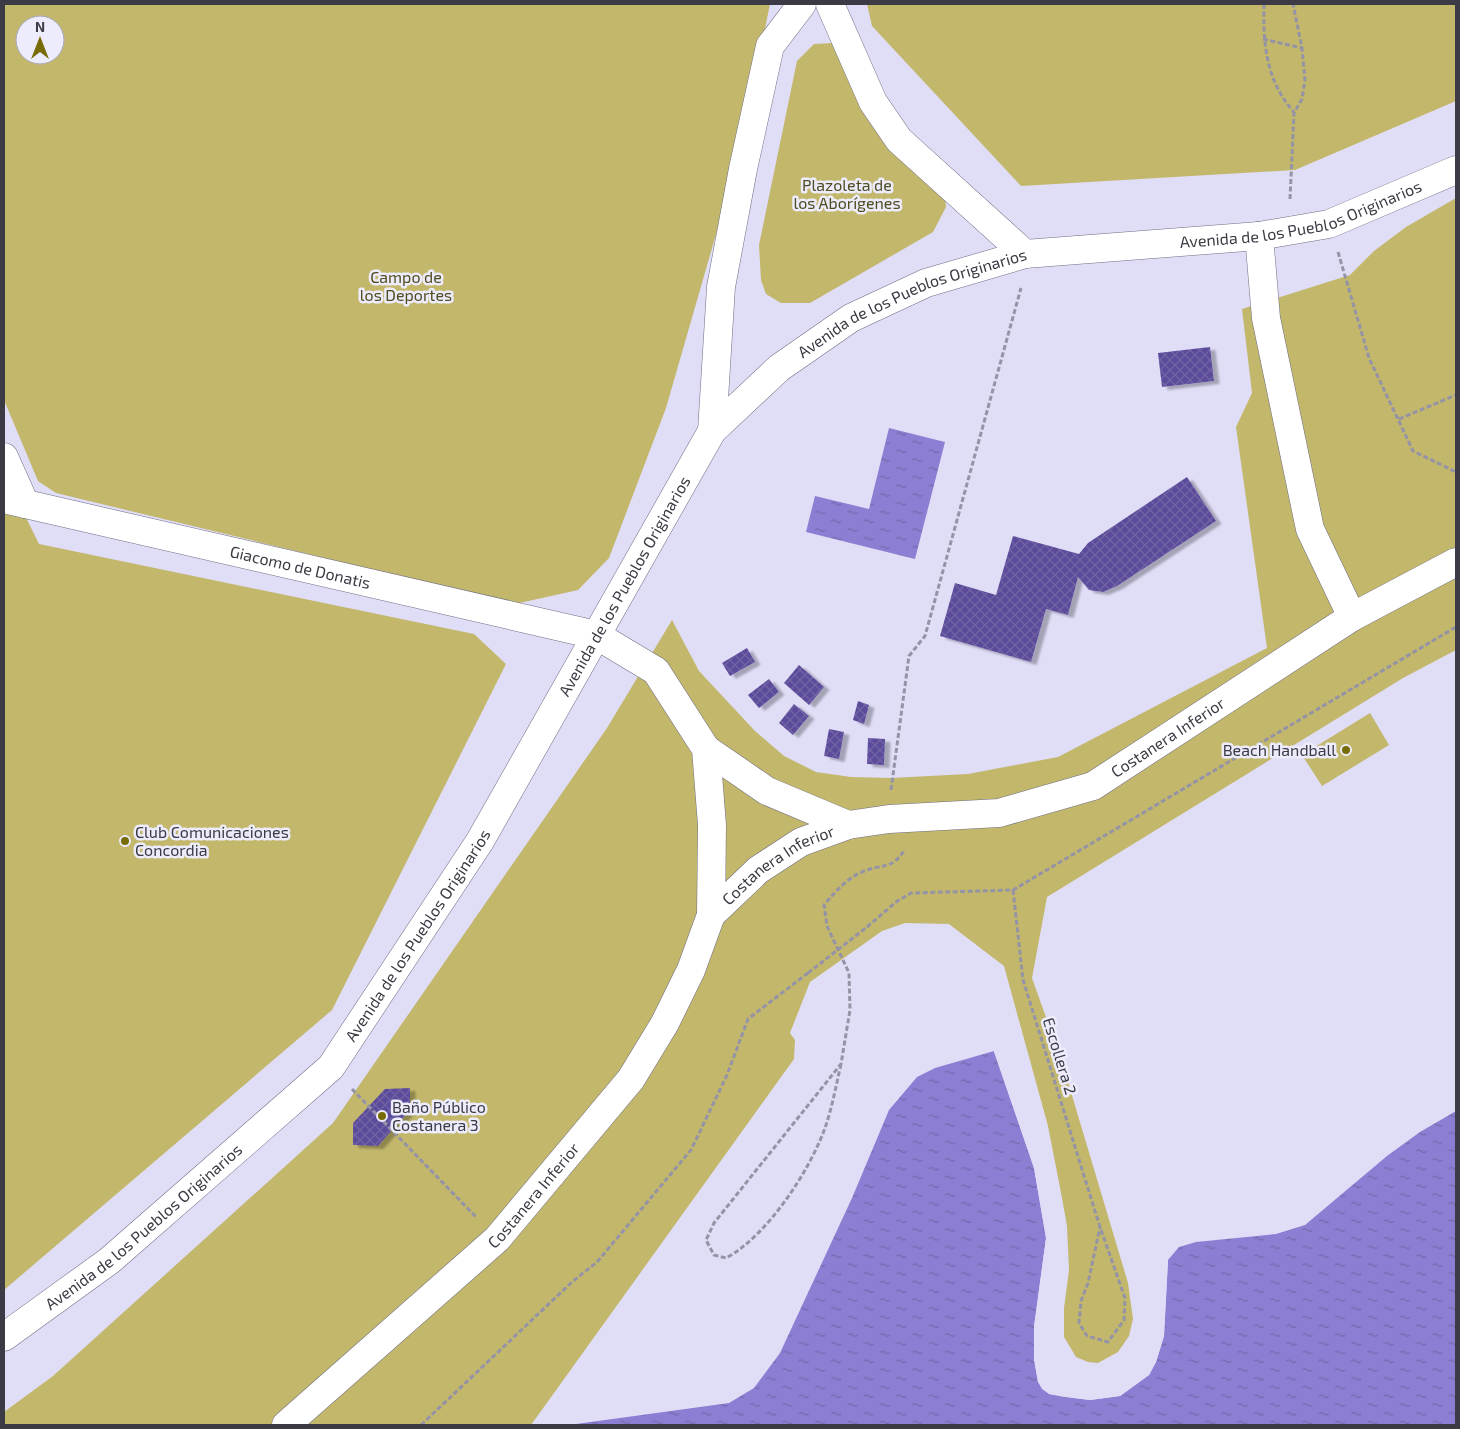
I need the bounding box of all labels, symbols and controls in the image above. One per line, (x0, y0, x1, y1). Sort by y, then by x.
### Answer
north arrow (15, 15, 65, 65)
text: N (35, 18, 45, 35)
park label: Plazoleta de los Aborígenes (793, 175, 901, 212)
street label: Avenida de los Pueblos Originarios (1179, 176, 1424, 251)
street label: Avenida de los Pueblos Originarios (794, 244, 1029, 361)
park label: Campo de los Deportes (360, 267, 452, 304)
street label: Avenida de los Pueblos Originarios (554, 472, 694, 699)
street label: Giacomo de Donatis (228, 541, 373, 592)
street label: Costanera Inferior (1107, 693, 1228, 781)
place label: Beach Handball (1223, 740, 1336, 759)
marker: Beach Handball (1340, 744, 1352, 756)
street label: Costanera Inferior (718, 821, 837, 908)
place label: Club Comunicaciones Concordia (135, 822, 289, 859)
street label: Avenida de los Pueblos Originarios (341, 826, 494, 1045)
marker: Club Comunicaciones Concordia (119, 835, 131, 847)
street label: Escollera 2 (1040, 1015, 1081, 1097)
place label: Baño Público Costanera 3 (392, 1097, 486, 1134)
marker: Baño Público Costanera 3 (376, 1110, 388, 1122)
street label: Costanera Inferior (483, 1138, 583, 1252)
street label: Avenida de los Pueblos Originarios (41, 1139, 245, 1313)

